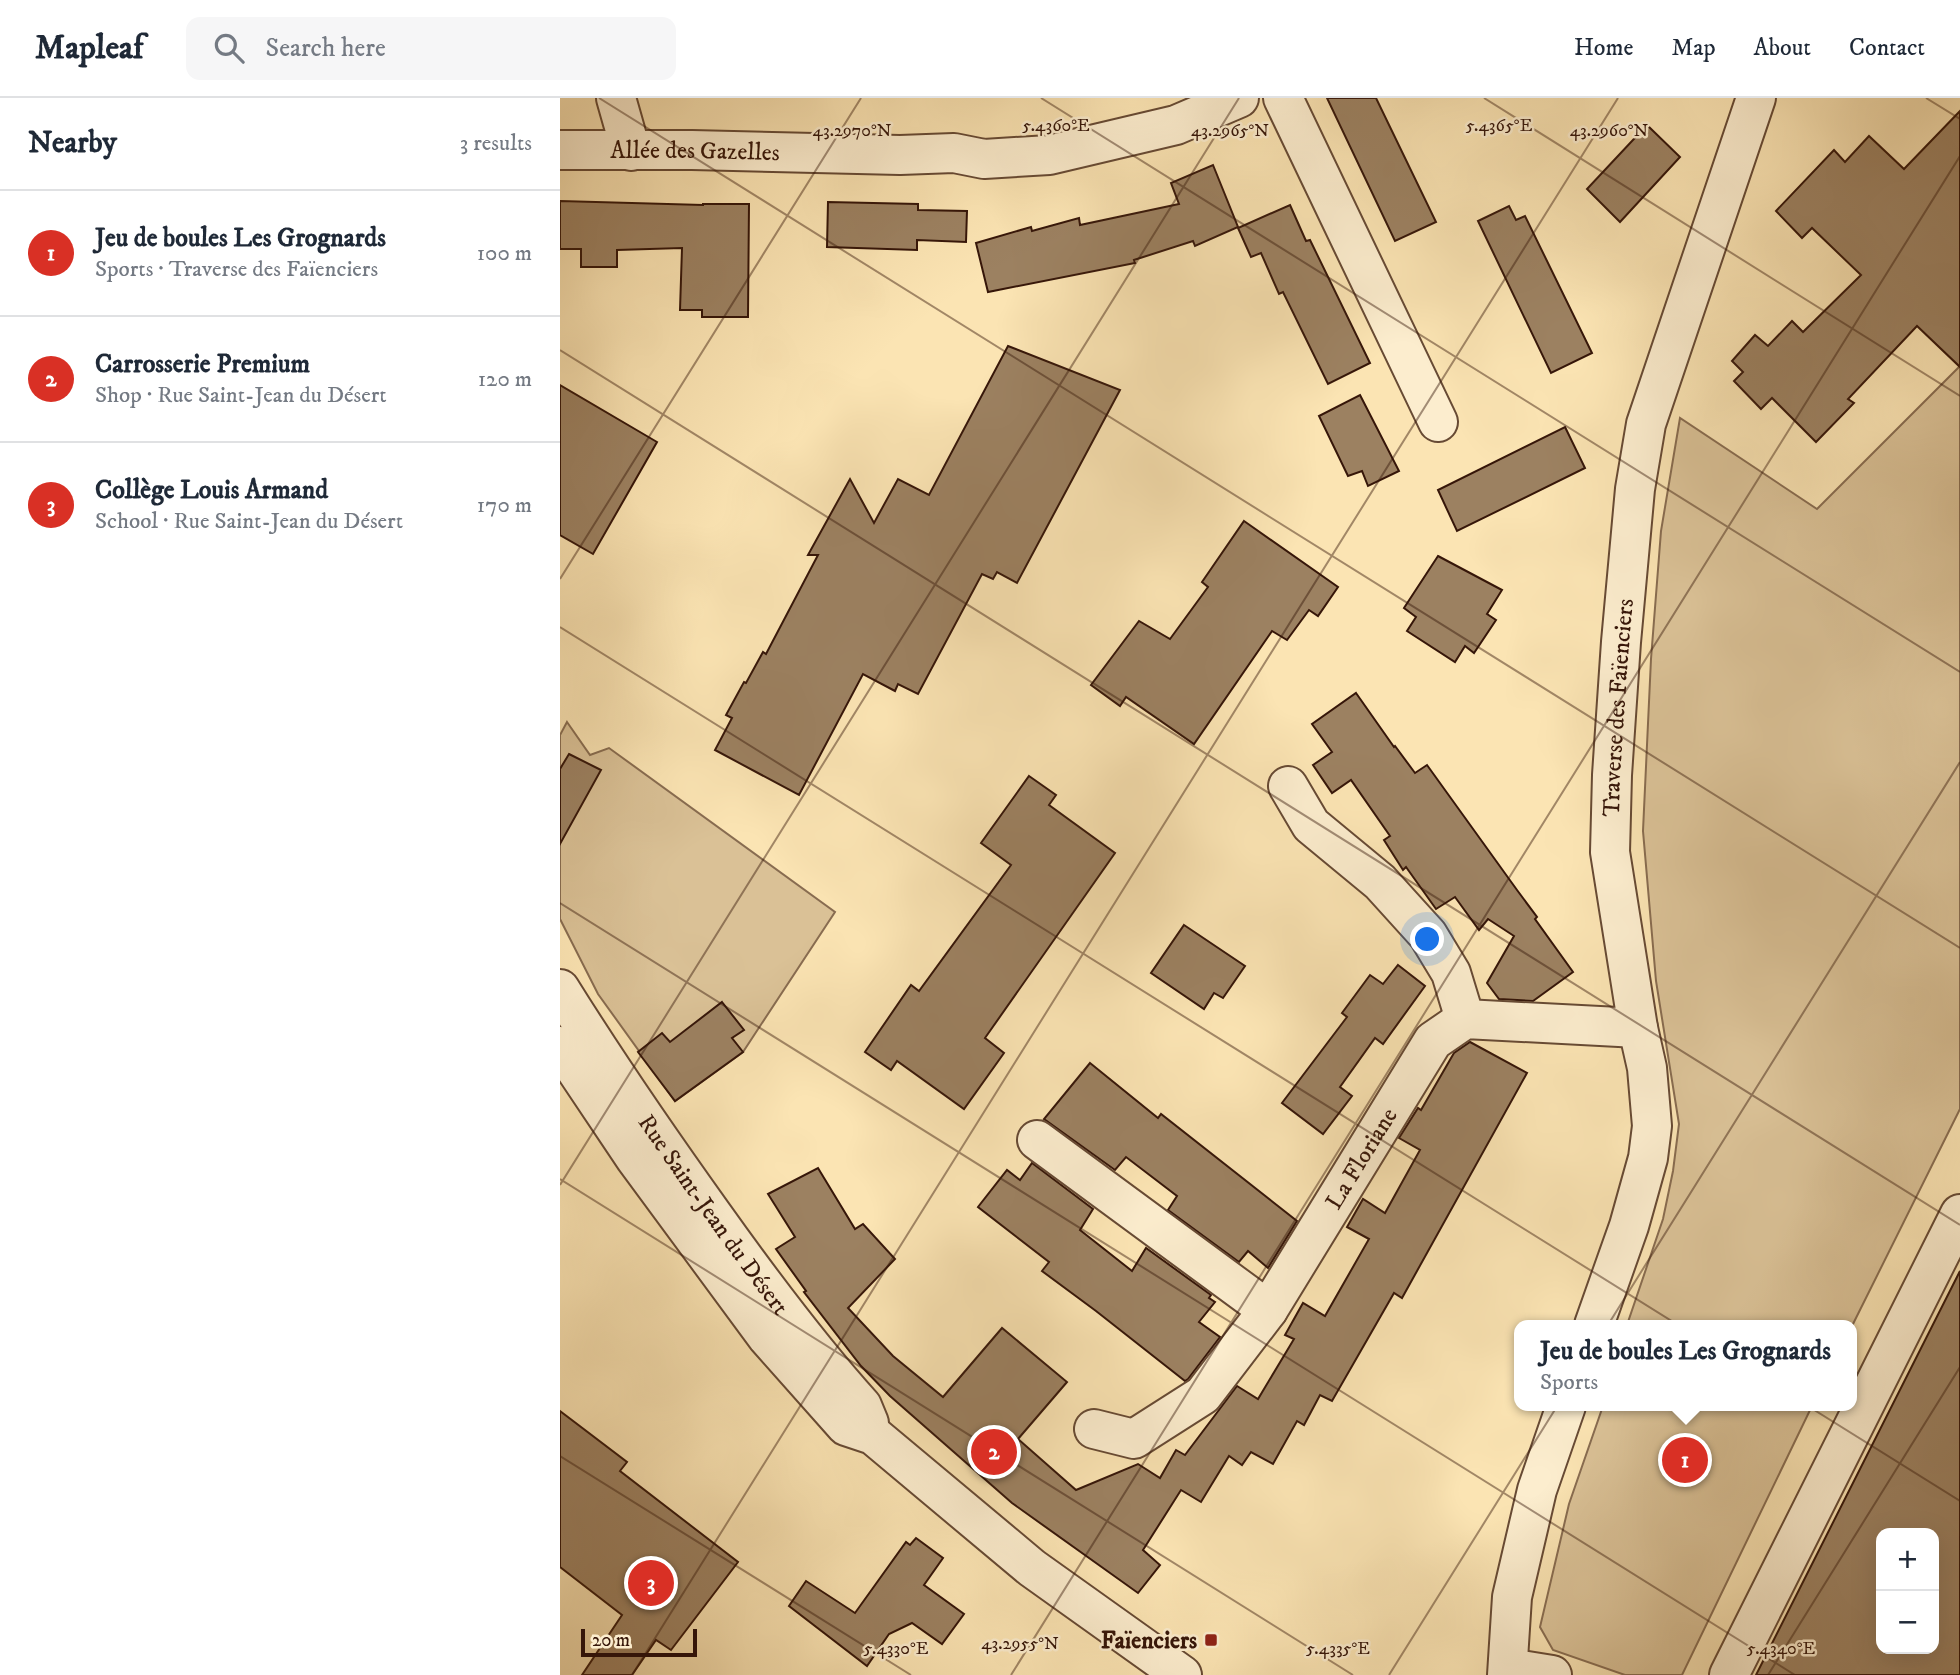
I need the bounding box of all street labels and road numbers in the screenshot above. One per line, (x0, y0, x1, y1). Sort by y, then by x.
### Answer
street label: Allée des Gazelles (610, 136, 780, 168)
street label: Traverse des Faïenciers (1597, 597, 1641, 817)
street label: La Floriane (1319, 1102, 1404, 1215)
street label: Rue Saint-Jean du Désert (631, 1109, 795, 1322)

